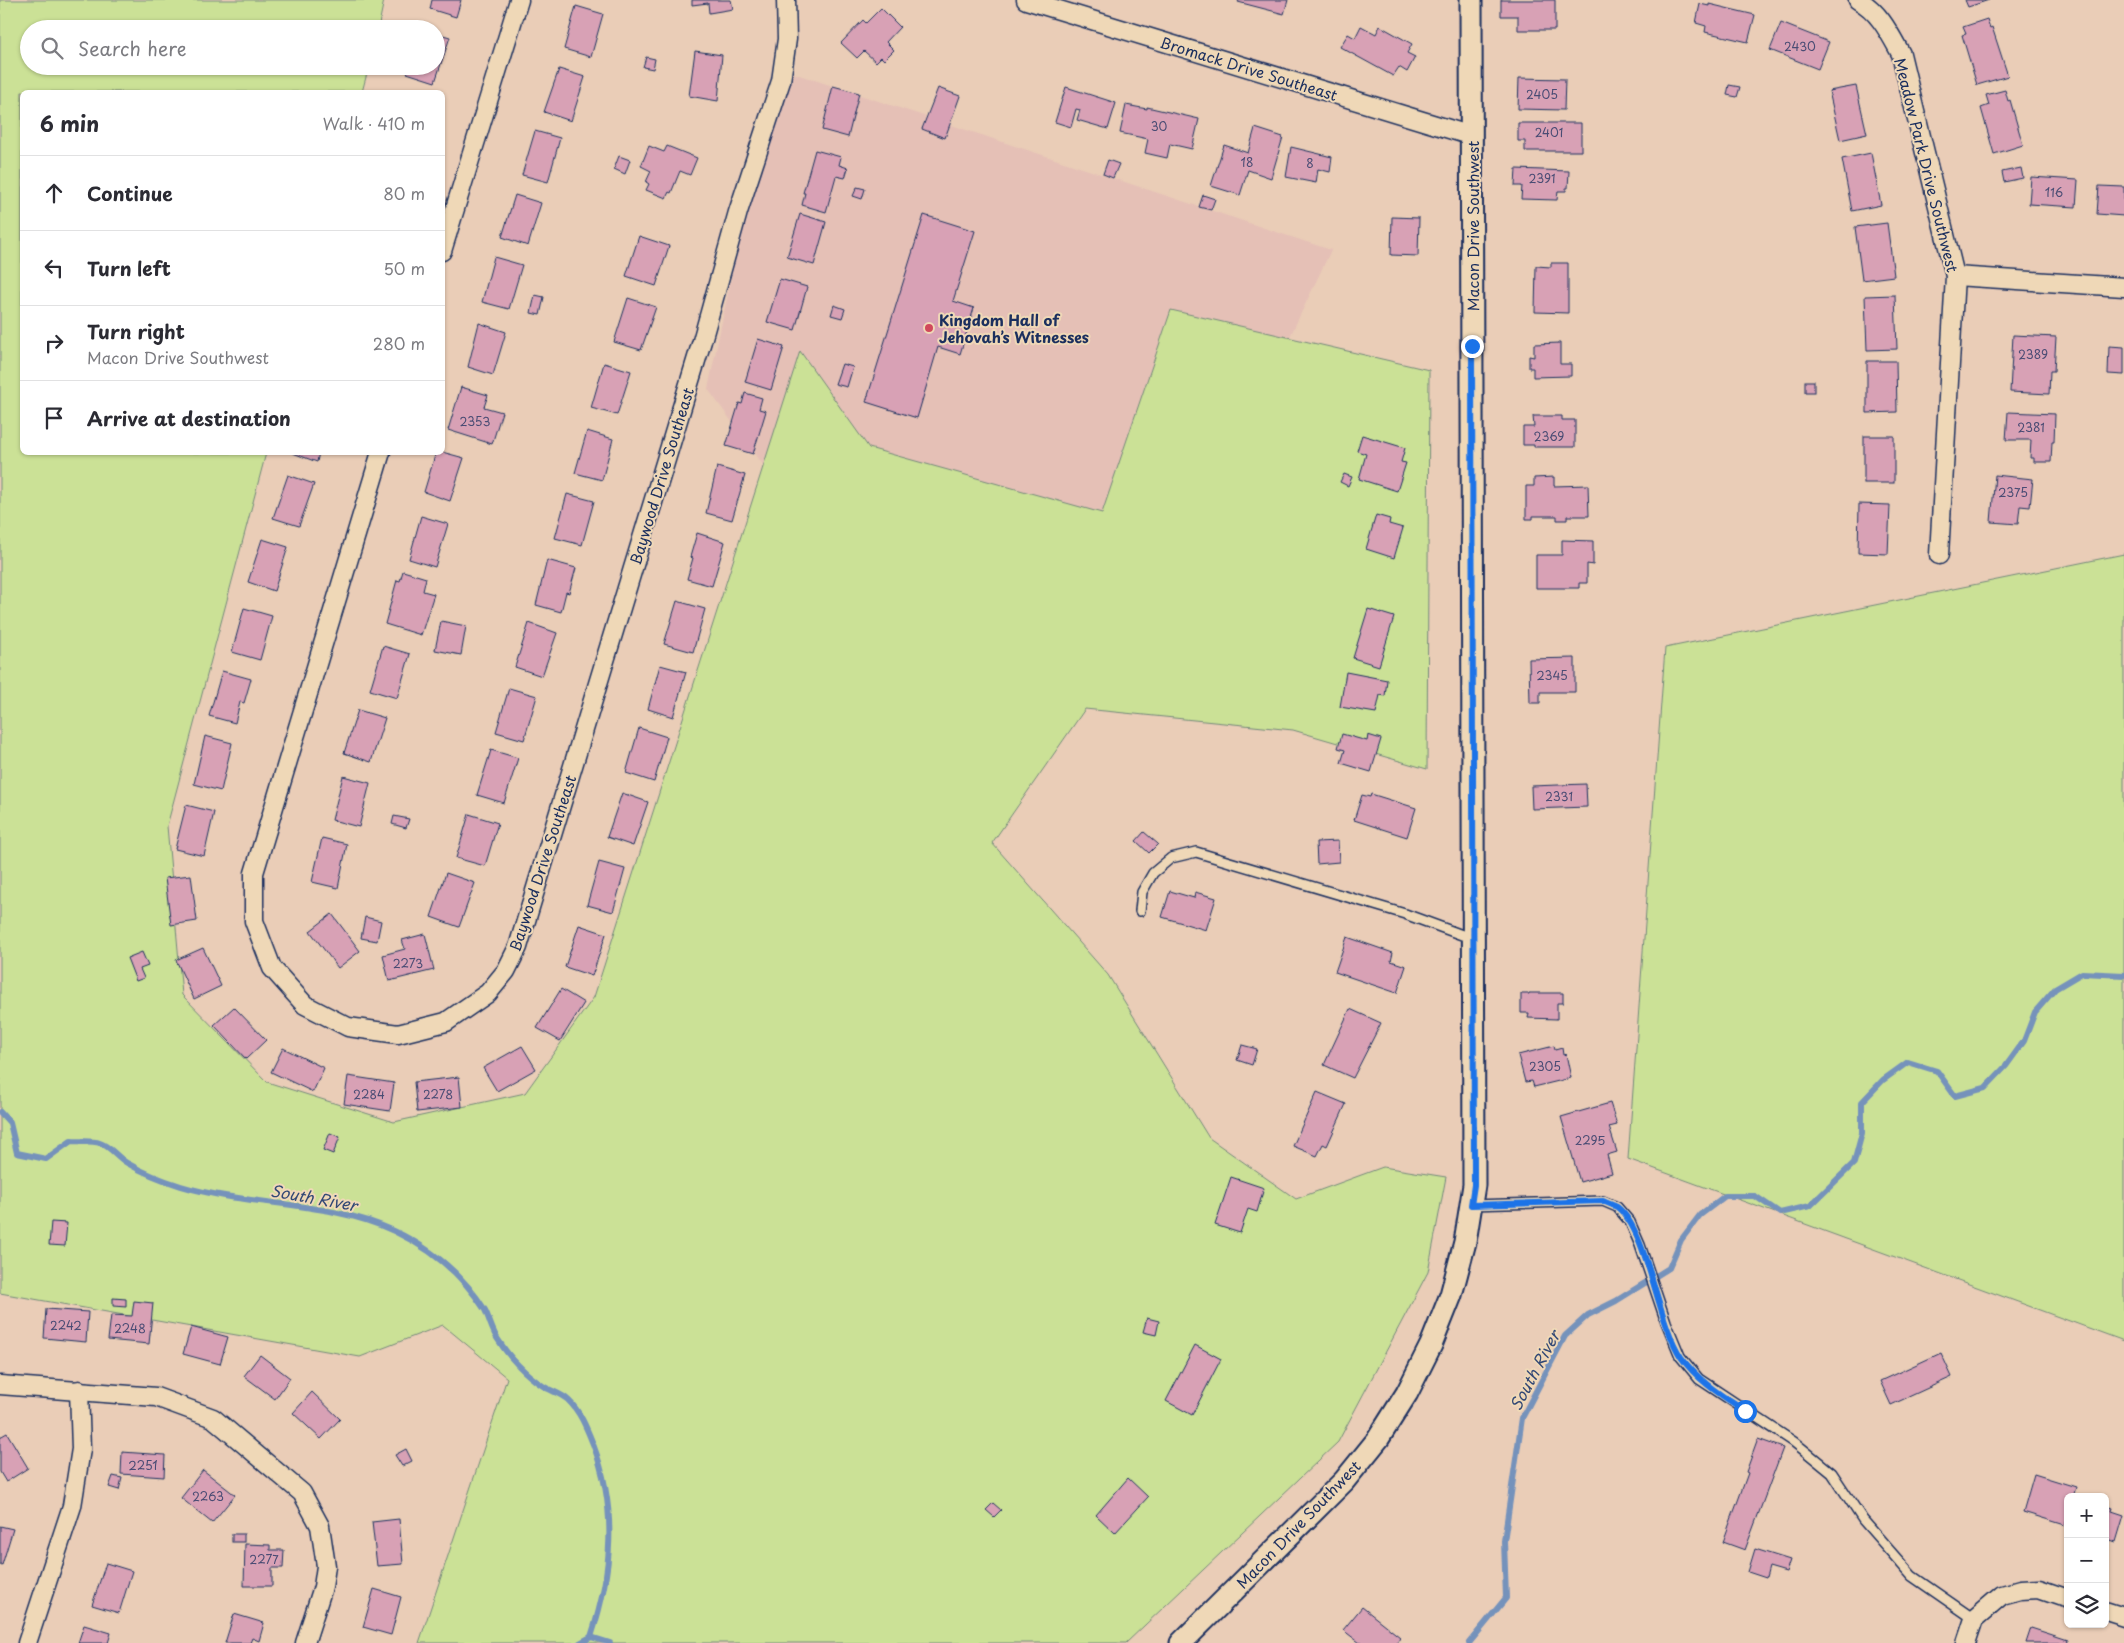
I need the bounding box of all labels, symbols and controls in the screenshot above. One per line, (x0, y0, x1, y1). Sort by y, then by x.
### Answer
search box (20, 20, 445, 75)
street label: Bromack Drive Southeast (1157, 30, 1341, 106)
icon: search (38, 34, 66, 62)
text: Search here (78, 34, 187, 62)
house number: 2430 (1784, 37, 1816, 55)
street label: Meadow Park Drive Southwest (1889, 55, 1965, 275)
house number: 2405 (1526, 85, 1558, 103)
text: 6 min (40, 107, 99, 139)
text: Walk · 410 m (323, 111, 425, 135)
house number: 30 (1151, 117, 1168, 135)
house number: 2401 (1535, 123, 1563, 141)
street label: Macon Drive Southwest (1461, 141, 1484, 311)
house number: 18 (1241, 153, 1253, 171)
house number: 8 (1306, 154, 1314, 172)
house number: 2391 (1528, 169, 1556, 187)
icon: ahead (40, 179, 68, 207)
text: Continue (87, 179, 173, 207)
text: 80 m (383, 181, 425, 205)
house number: 116 (2045, 183, 2063, 201)
icon: left (40, 254, 68, 282)
text: Turn left (87, 254, 171, 282)
text: 50 m (384, 256, 425, 280)
place label: Kingdom Hall of Jehovah’s Witnesses (939, 308, 1089, 348)
text: Turn right (87, 317, 185, 345)
marker: Kingdom Hall of Jehovah’s Witnesses (923, 322, 935, 334)
icon: right (40, 329, 68, 357)
text: 280 m (373, 331, 425, 355)
route end (1461, 335, 1484, 358)
text: Macon Drive Southwest (87, 345, 269, 369)
house number: 2389 (2018, 345, 2048, 363)
street label: Baywood Drive Southeast (623, 384, 699, 568)
icon: arrive (40, 404, 68, 432)
text: Arrive at destination (87, 404, 291, 432)
house number: 2353 (459, 412, 491, 430)
house number: 2381 (2017, 418, 2045, 436)
house number: 2369 (1534, 427, 1564, 445)
house number: 2375 (1998, 483, 2028, 501)
house number: 2345 (1536, 666, 1568, 684)
street label: Baywood Drive Southeast (503, 772, 581, 954)
house number: 2331 (1545, 787, 1573, 805)
house number: 2273 (393, 954, 423, 972)
house number: 2305 (1529, 1057, 1561, 1075)
house number: 2284 (353, 1085, 385, 1103)
house number: 2278 (423, 1085, 453, 1103)
house number: 2295 (1575, 1131, 1605, 1149)
water label: South River (269, 1178, 362, 1217)
house number: 2242 (50, 1316, 82, 1334)
house number: 2248 (114, 1319, 146, 1337)
water label: South River (1503, 1323, 1566, 1414)
route start (1734, 1400, 1757, 1423)
street label: Macon Drive Southwest (1231, 1455, 1366, 1593)
house number: 2251 (128, 1456, 158, 1474)
house number: 2263 (192, 1487, 224, 1505)
map controls (2064, 1493, 2109, 1628)
button: + (2064, 1493, 2109, 1538)
button: − (2064, 1538, 2109, 1583)
house number: 2277 (249, 1550, 279, 1568)
button: layers (2064, 1583, 2109, 1628)

